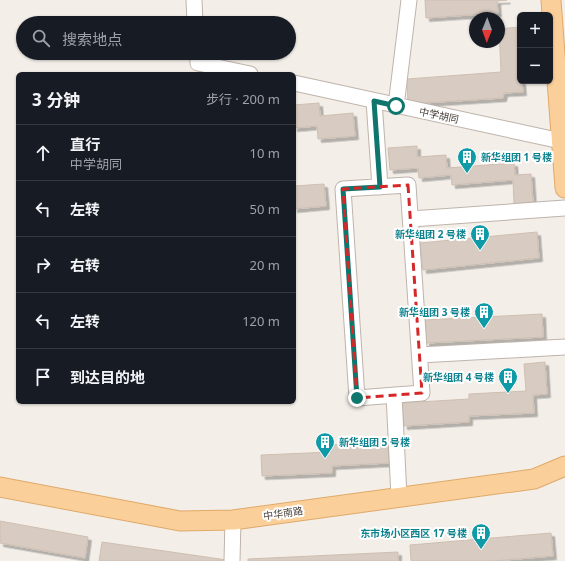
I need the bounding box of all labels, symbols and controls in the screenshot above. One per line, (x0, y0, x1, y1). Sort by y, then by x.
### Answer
north arrow (469, 12, 505, 48)
map controls (517, 12, 553, 84)
button: + (517, 12, 553, 48)
search box (16, 16, 296, 60)
icon: search (30, 27, 52, 49)
text: 搜索地点 (62, 29, 122, 49)
button: − (517, 48, 553, 84)
text: 3 分钟 (32, 88, 80, 111)
text: 步行 · 200 m (206, 90, 280, 108)
route start (387, 97, 405, 115)
street label: 中学胡同 (418, 104, 460, 126)
text: 直行 (70, 134, 100, 154)
icon: ahead (32, 142, 54, 164)
text: 10 m (250, 144, 280, 162)
building icon: 新华组团 1 号楼 (456, 146, 478, 174)
place label: 新华组团 1 号楼 (481, 150, 552, 164)
text: 中学胡同 (70, 155, 122, 173)
icon: left (32, 198, 54, 220)
text: 左转 (70, 199, 100, 219)
text: 50 m (250, 200, 280, 218)
building icon: 新华组团 2 号楼 (469, 223, 491, 251)
place label: 新华组团 2 号楼 (395, 227, 466, 241)
icon: right (32, 254, 54, 276)
text: 右转 (70, 255, 100, 275)
text: 20 m (250, 256, 280, 274)
building icon: 新华组团 3 号楼 (473, 301, 495, 329)
place label: 新华组团 3 号楼 (399, 305, 470, 319)
icon: left (32, 310, 54, 332)
text: 左转 (70, 311, 100, 331)
text: 120 m (242, 312, 280, 330)
icon: arrive (32, 366, 54, 388)
building icon: 新华组团 4 号楼 (497, 366, 519, 394)
text: 到达目的地 (70, 367, 145, 387)
place label: 新华组团 4 号楼 (423, 370, 494, 384)
route end (348, 389, 366, 407)
building icon: 新华组团 5 号楼 (314, 431, 336, 459)
place label: 新华组团 5 号楼 (339, 435, 410, 449)
street label: 中华南路 (262, 503, 304, 523)
building icon: 东市场小区西区 17 号楼 (470, 522, 492, 550)
place label: 东市场小区西区 17 号楼 (360, 526, 467, 540)

